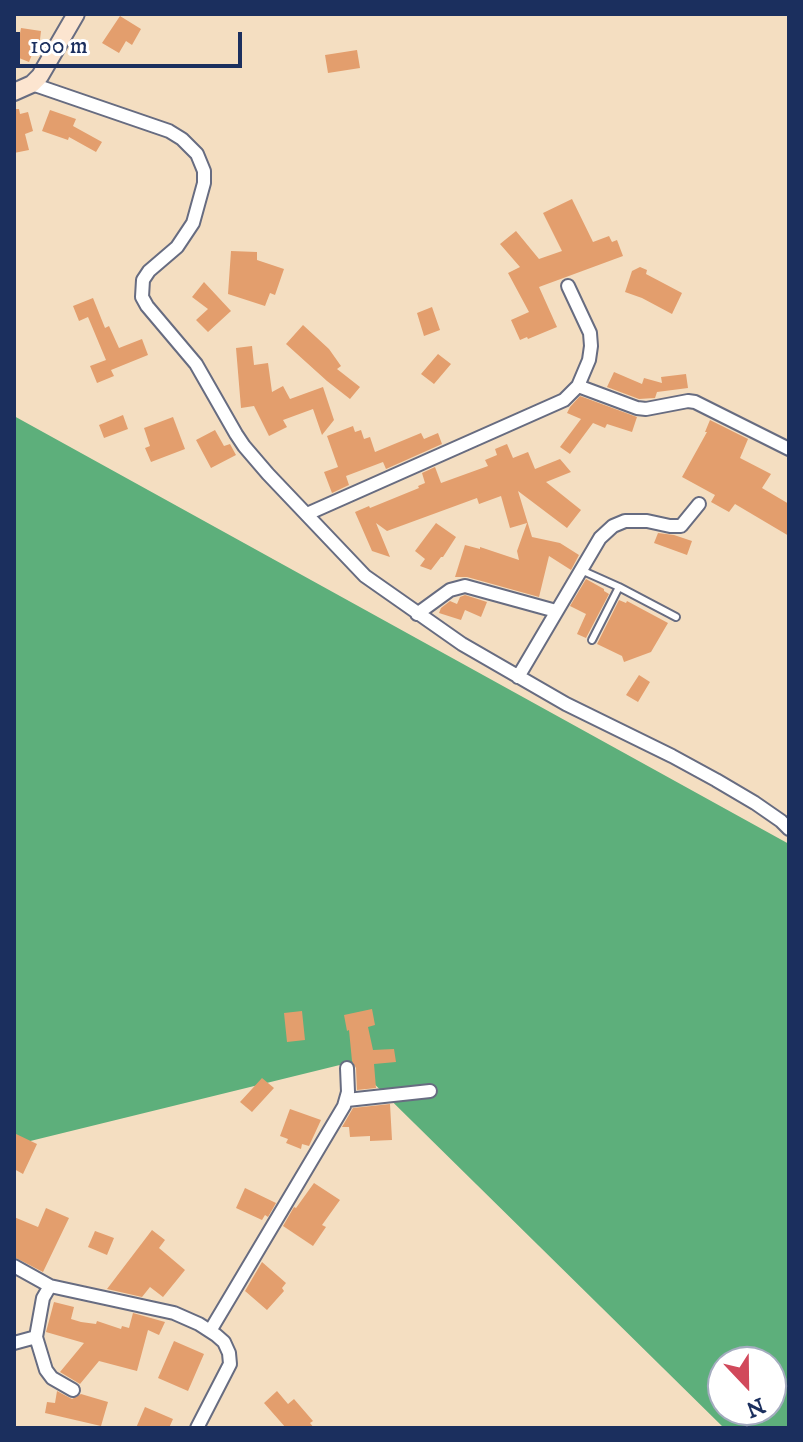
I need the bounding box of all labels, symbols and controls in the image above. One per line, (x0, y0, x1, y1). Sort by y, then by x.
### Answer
scale bar (20, 16, 246, 66)
text: 100 m (30, 31, 88, 61)
north arrow (707, 1346, 787, 1426)
text: N (742, 1391, 769, 1423)

